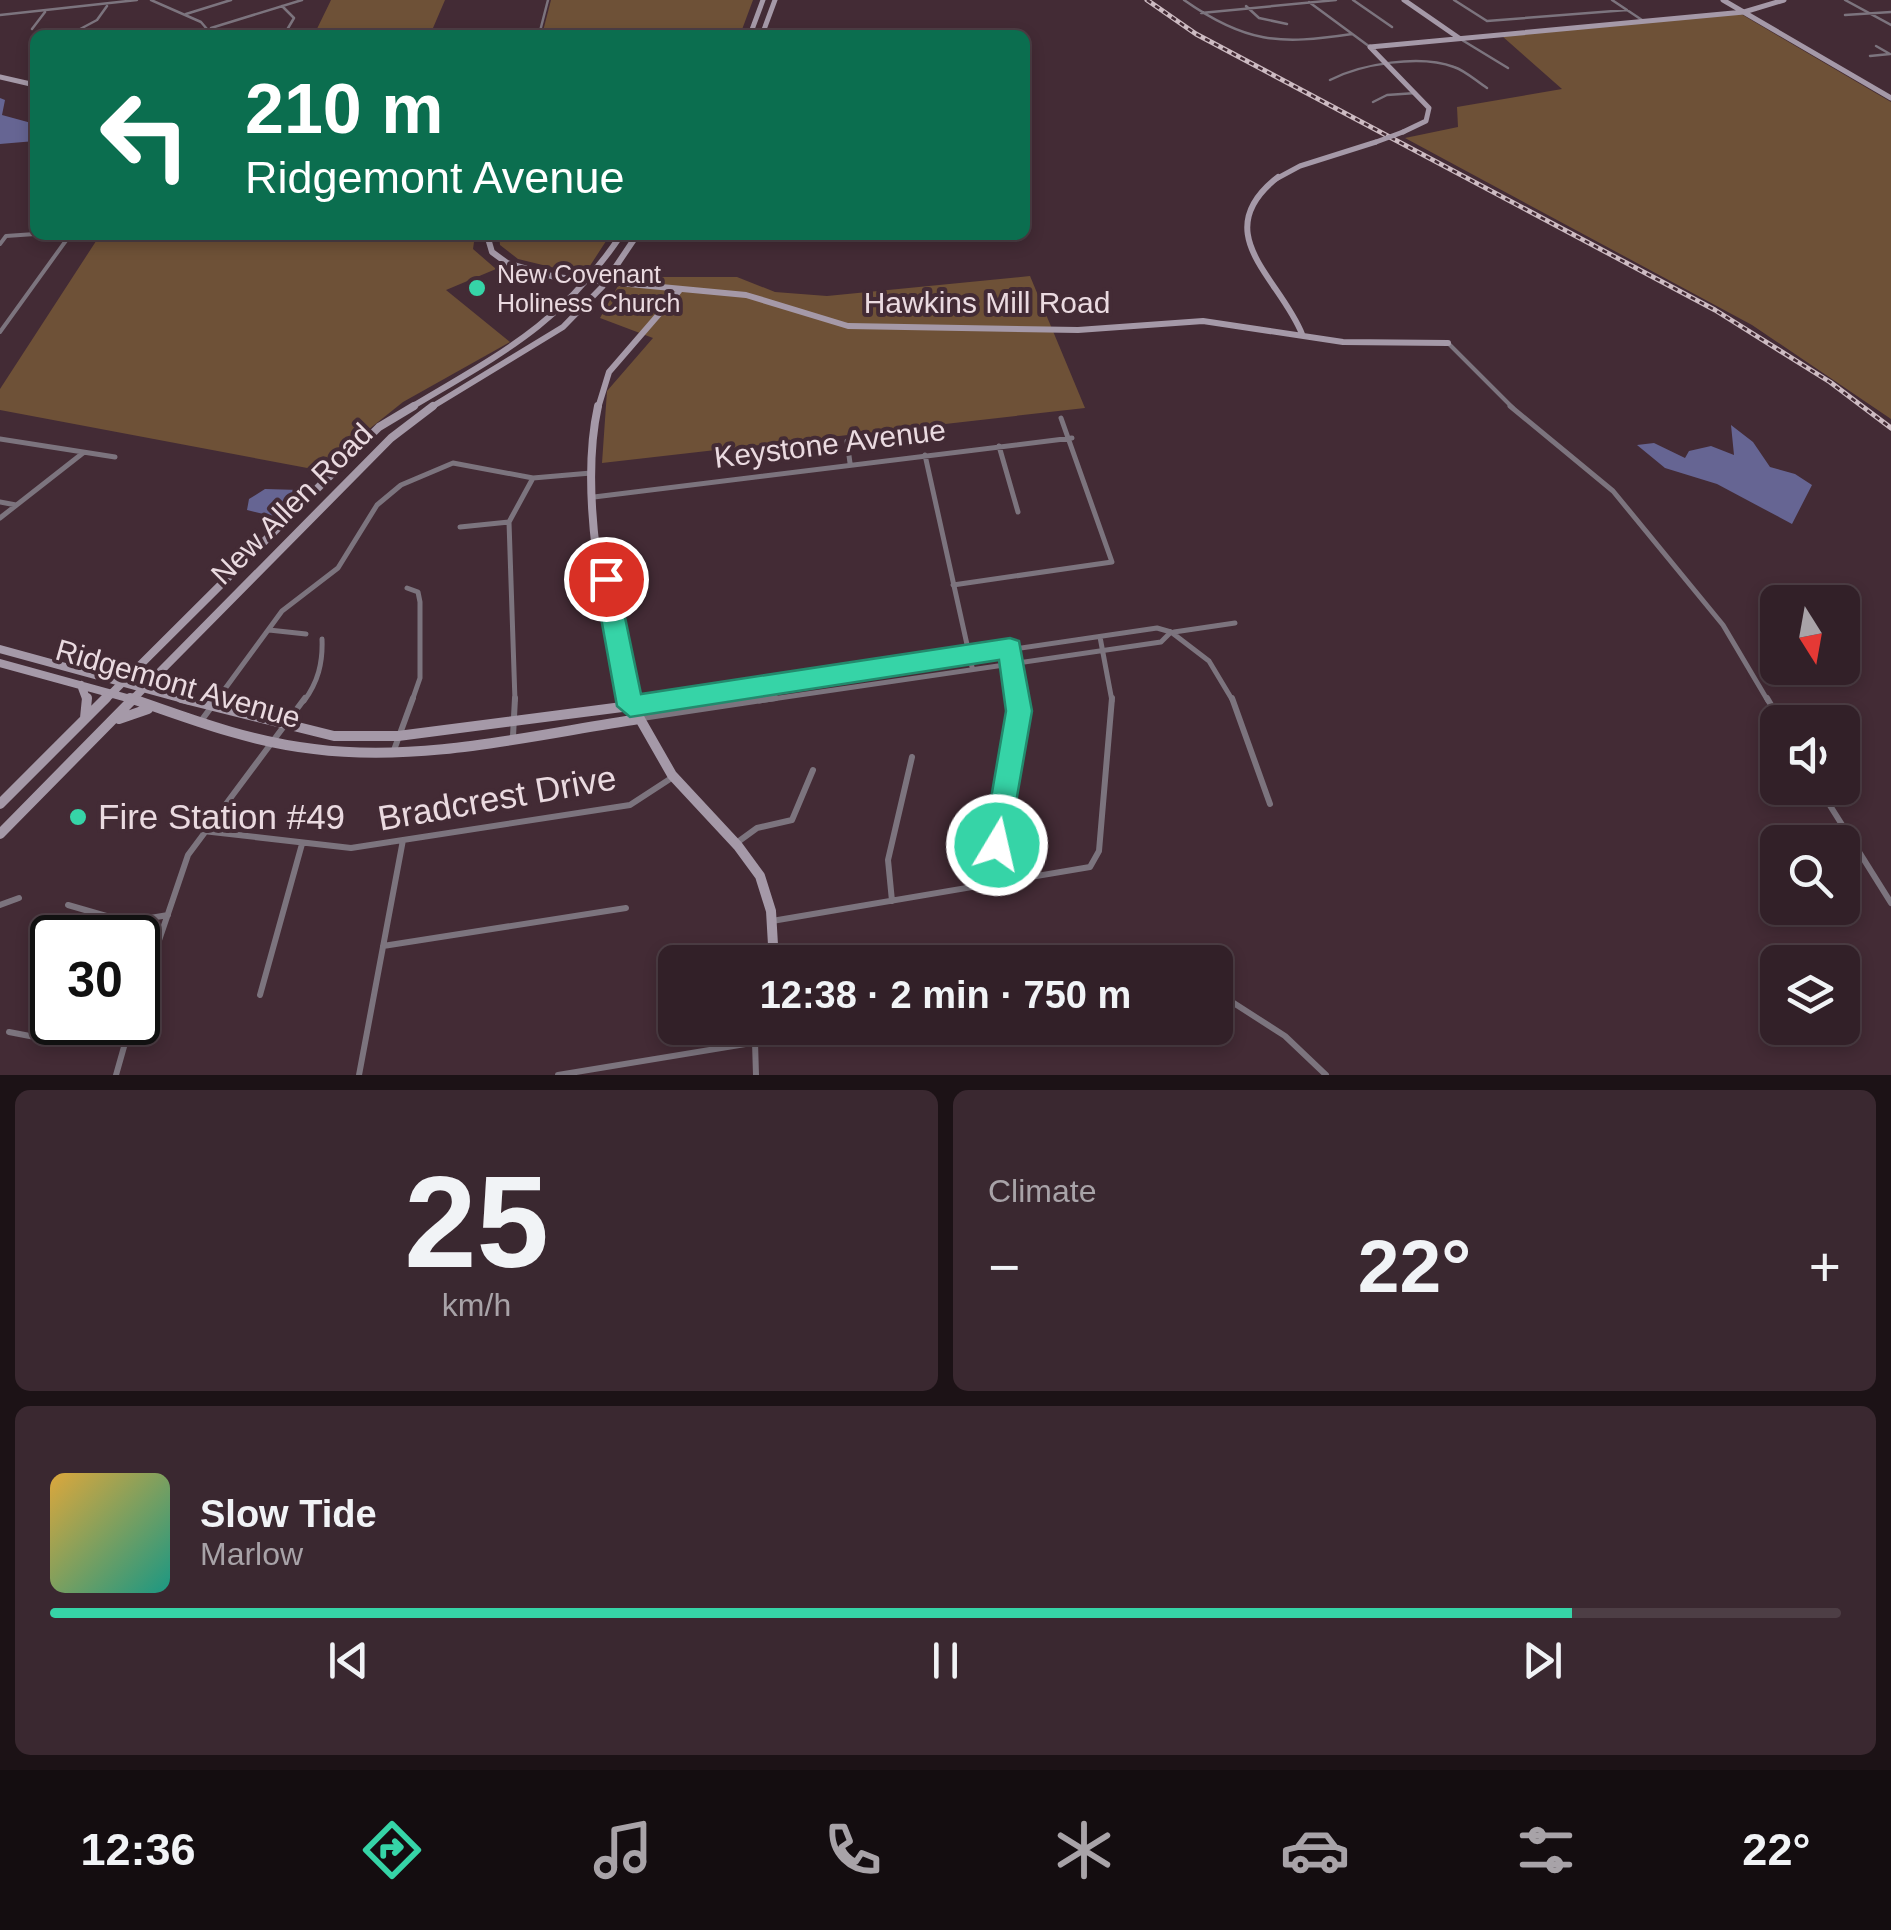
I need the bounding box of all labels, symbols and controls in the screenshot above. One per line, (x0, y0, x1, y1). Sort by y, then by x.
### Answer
icon: left (80, 70, 210, 200)
text: 210 m (245, 70, 443, 148)
text: Ridgemont Avenue (245, 152, 624, 203)
place label: New Covenant Holiness Church (497, 260, 680, 317)
marker: New Covenant Holiness Church (466, 277, 488, 299)
street label: Hawkins Mill Road (864, 286, 1110, 319)
street label: Keystone Avenue (712, 413, 948, 474)
street label: New Allen Road (205, 417, 379, 591)
pin (564, 537, 649, 622)
icon: arrive (579, 552, 634, 607)
north arrow (1760, 585, 1860, 685)
map controls (1760, 585, 1860, 1045)
street label: Ridgemont Avenue (52, 633, 304, 734)
button: sound (1760, 705, 1860, 805)
street label: Bradcrest Drive (375, 757, 619, 838)
position arrow (945, 793, 1049, 897)
place label: Fire Station #49 (98, 797, 345, 836)
marker: Fire Station #49 (67, 806, 89, 828)
button: search (1760, 825, 1860, 925)
speed limit sign: 30 (30, 915, 160, 1045)
button: layers (1760, 945, 1860, 1045)
text: 12:38 · 2 min · 750 m (760, 974, 1131, 1016)
text: 25 (404, 1149, 549, 1295)
text: Climate (988, 1173, 1096, 1209)
text: 22° (1358, 1224, 1471, 1308)
text: − (988, 1236, 1020, 1298)
text: + (1809, 1236, 1841, 1298)
text: km/h (442, 1287, 511, 1323)
text: Slow Tide (200, 1493, 377, 1535)
text: Marlow (200, 1536, 303, 1572)
icon: previous (321, 1633, 376, 1688)
icon: pause (918, 1633, 973, 1688)
icon: next (1515, 1633, 1570, 1688)
icon: directions (357, 1815, 427, 1885)
icon: music (588, 1815, 658, 1885)
icon: phone (818, 1815, 888, 1885)
icon: climate (1049, 1815, 1119, 1885)
icon: car (1280, 1815, 1350, 1885)
icon: filters (1511, 1815, 1581, 1885)
text: 12:36 (80, 1824, 196, 1875)
text: 22° (1742, 1824, 1810, 1875)

